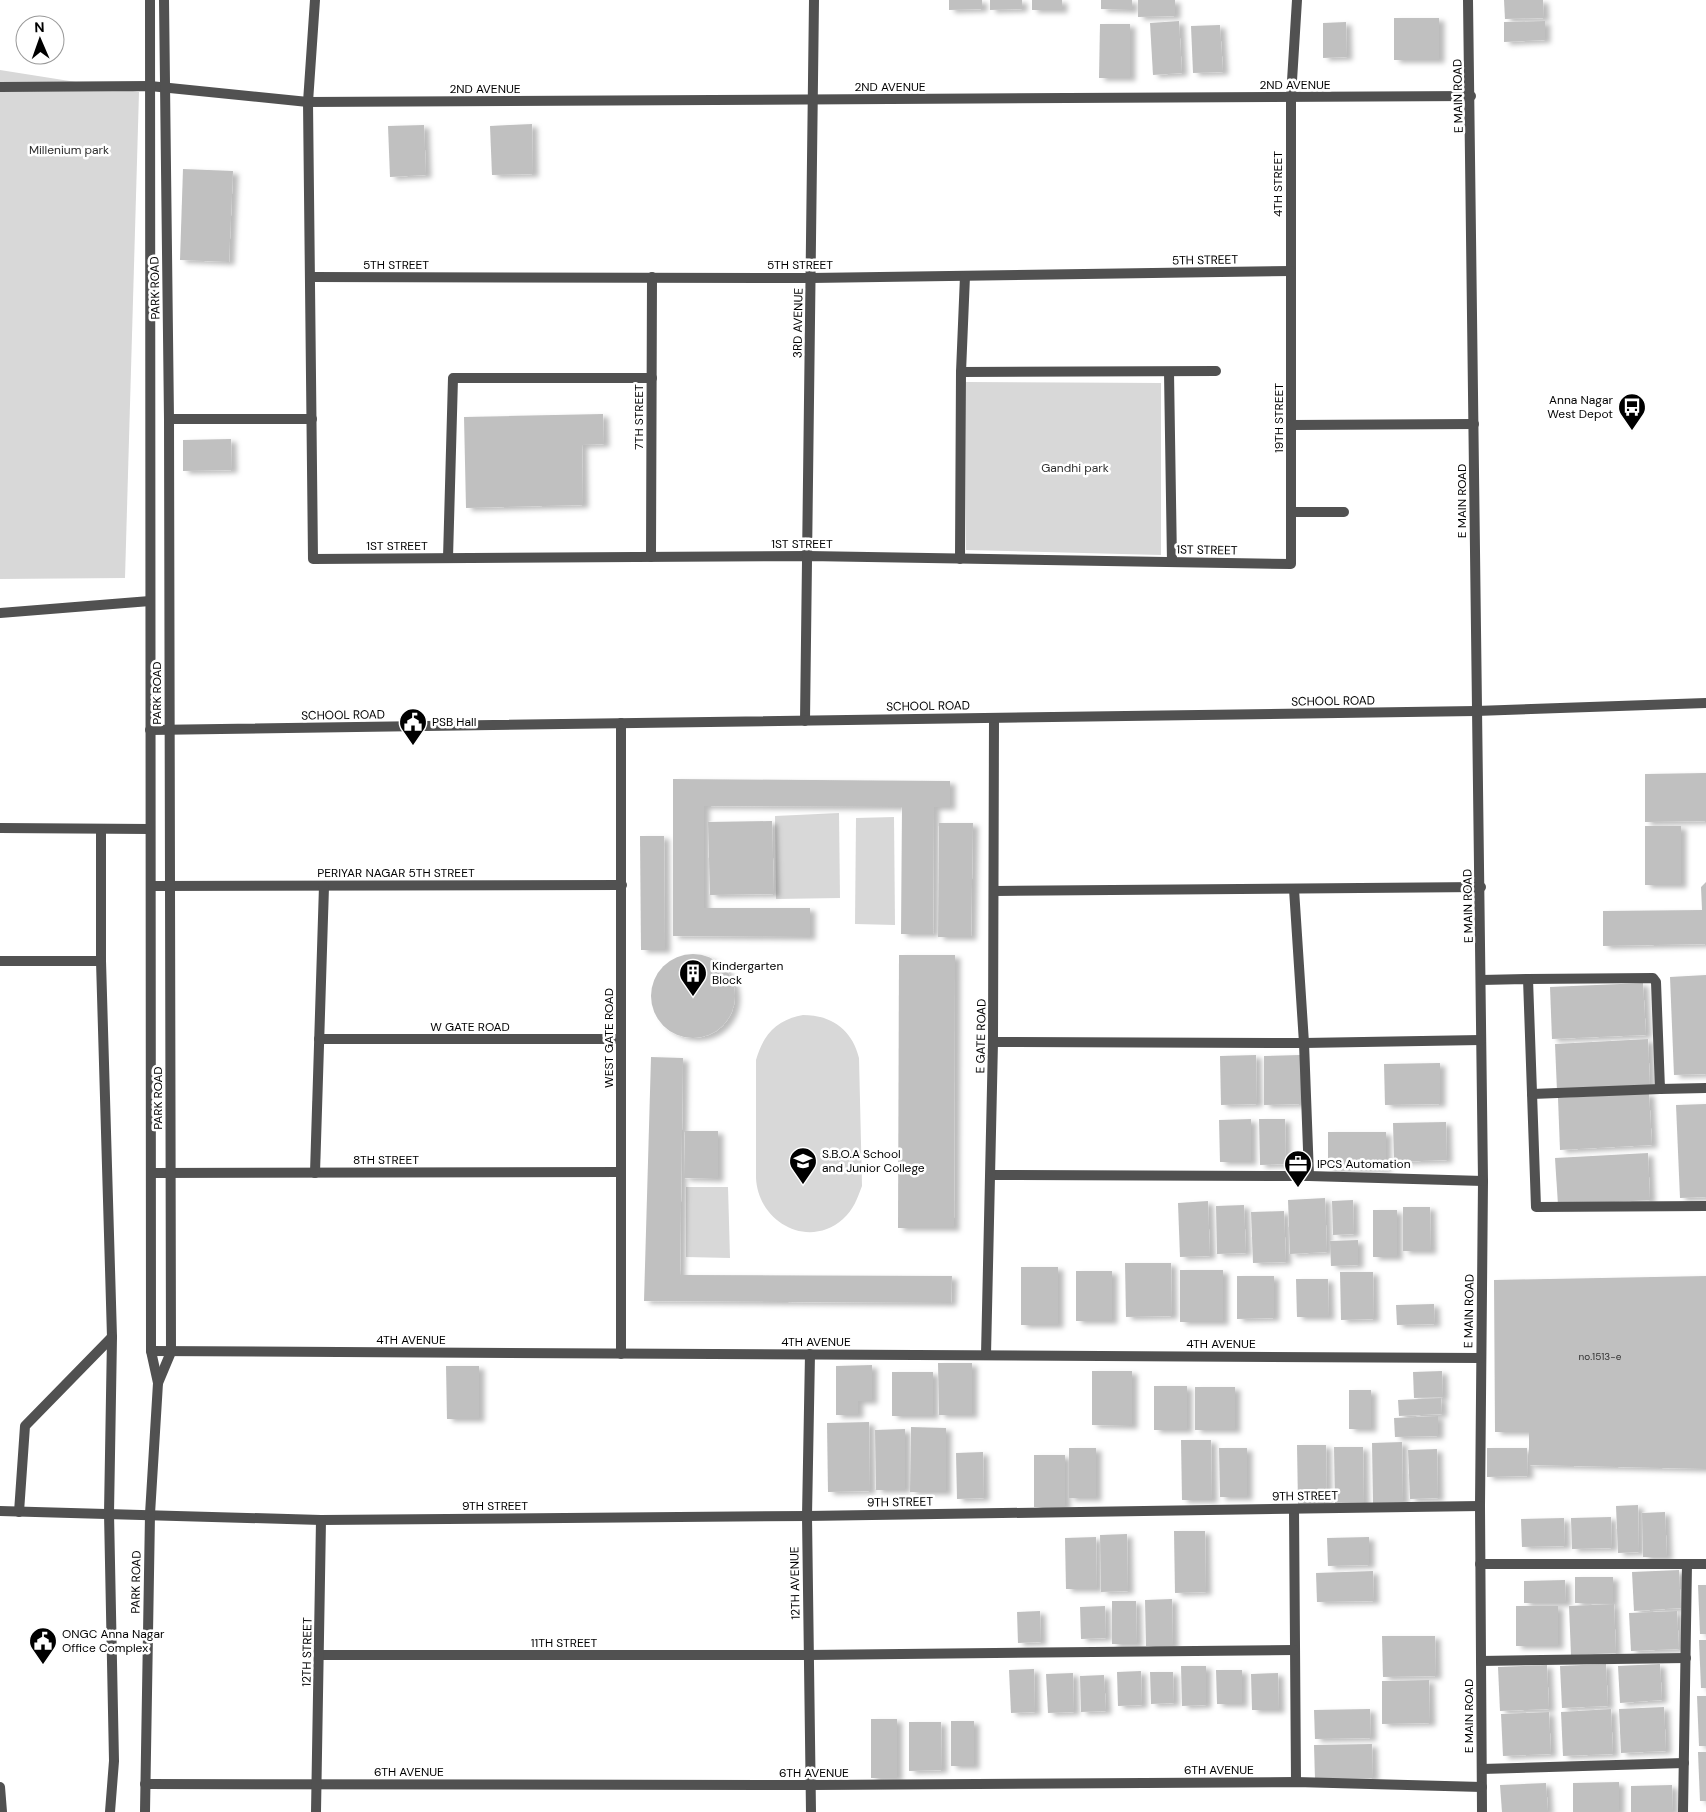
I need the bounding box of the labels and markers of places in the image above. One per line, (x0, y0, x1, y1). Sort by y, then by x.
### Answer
place label: Anna Nagar West Depot (1547, 392, 1614, 422)
bus stop icon: Anna Nagar West Depot (1617, 392, 1647, 431)
public building icon: PSB Hall (398, 707, 428, 746)
place label: PSB Hall (432, 714, 476, 730)
building icon: Kindergarten Block (678, 958, 708, 997)
place label: Kindergarten Block (712, 958, 783, 988)
school or university icon: S.B.O.A School and Junior College (788, 1146, 818, 1185)
place label: S.B.O.A School and Junior College (822, 1146, 925, 1176)
office icon: IPCS Automation (1283, 1149, 1313, 1188)
place label: IPCS Automation (1317, 1156, 1411, 1172)
public building icon: ONGC Anna Nagar Office Complex (28, 1626, 58, 1665)
place label: ONGC Anna Nagar Office Complex (62, 1626, 165, 1656)

